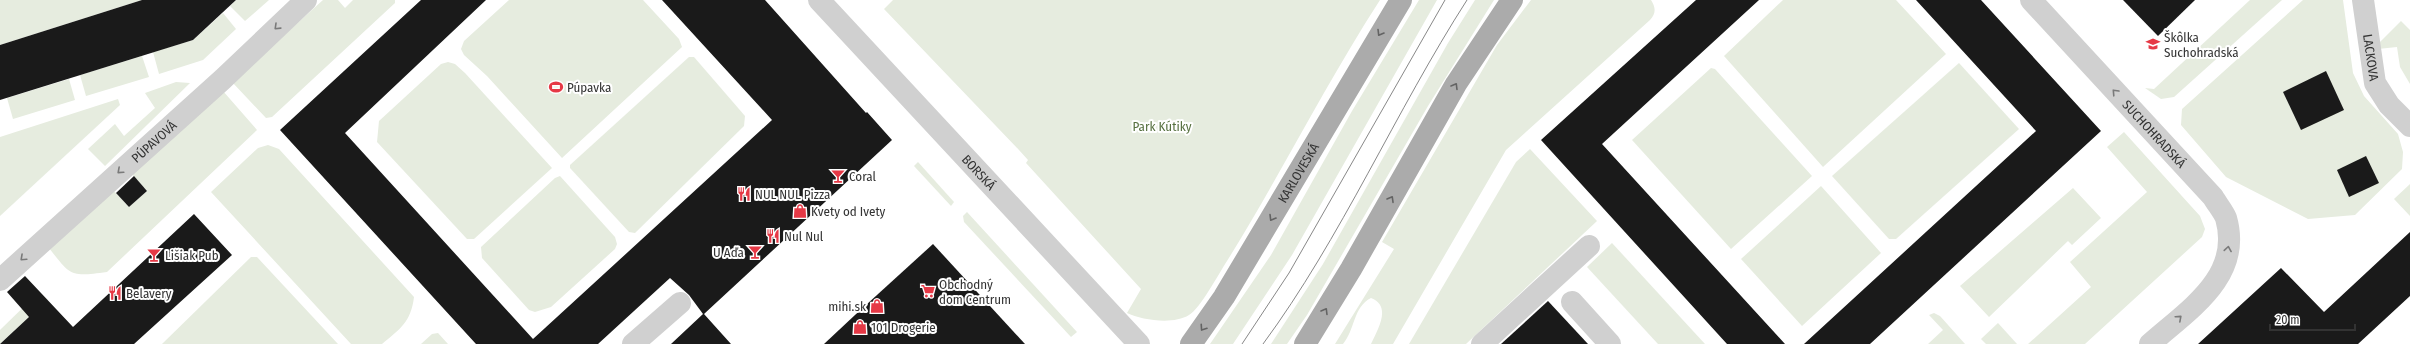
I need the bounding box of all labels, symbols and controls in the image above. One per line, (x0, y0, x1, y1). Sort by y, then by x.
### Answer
one-way arrow (274, 22, 282, 30)
one-way arrow (1378, 29, 1385, 36)
place label: Škôlka Suchohradská (2164, 30, 2239, 60)
street label: LACKOVA (2361, 33, 2382, 82)
school or university icon: Škôlka Suchohradská (2145, 36, 2161, 52)
sports icon: Púpavka (548, 79, 564, 95)
place label: Púpavka (567, 80, 611, 95)
one-way arrow (1451, 83, 1458, 90)
one-way arrow (2112, 89, 2120, 97)
street label: SUCHOHRADSKÁ (2120, 97, 2189, 171)
street label: PÚPAVOVÁ (128, 117, 179, 165)
park label: Park Kútiky (1132, 119, 1192, 134)
street label: KARLOVESKÁ (1274, 140, 1322, 205)
street label: BORSKÁ (959, 151, 999, 193)
one-way arrow (117, 167, 124, 174)
bar icon: Coral (830, 168, 846, 184)
place label: Coral (849, 169, 877, 184)
restaurant icon: NUL NUL Pizza (736, 186, 752, 202)
place label: NUL NUL Pizza (755, 187, 830, 202)
one-way arrow (1386, 195, 1393, 203)
shop icon: Kvety od Ivety (792, 203, 808, 219)
place label: Kvety od Ivety (811, 204, 886, 219)
one-way arrow (1269, 214, 1276, 221)
restaurant icon: Nul Nul (765, 228, 781, 244)
place label: Nul Nul (784, 229, 824, 244)
bar icon: U Aďa (747, 244, 763, 260)
place label: U Aďa (713, 245, 744, 260)
one-way arrow (2223, 246, 2232, 252)
bar icon: Lišiak Pub (146, 247, 162, 263)
place label: Lišiak Pub (165, 248, 219, 263)
one-way arrow (20, 254, 28, 261)
place label: Obchodný dom Centrum (939, 277, 1011, 307)
supermarket icon: Obchodný dom Centrum (920, 283, 936, 299)
restaurant icon: Belavery (107, 285, 123, 301)
place label: Belavery (126, 286, 172, 301)
shop icon: mihi.sk (869, 298, 885, 314)
place label: mihi.sk (828, 299, 867, 314)
scale bar (2270, 306, 2355, 332)
one-way arrow (1321, 308, 1328, 315)
text: 20 m (2276, 313, 2300, 327)
one-way arrow (2175, 315, 2182, 322)
shop icon: 101 Drogerie (852, 319, 868, 335)
place label: 101 Drogerie (871, 320, 936, 335)
one-way arrow (1200, 324, 1208, 331)

